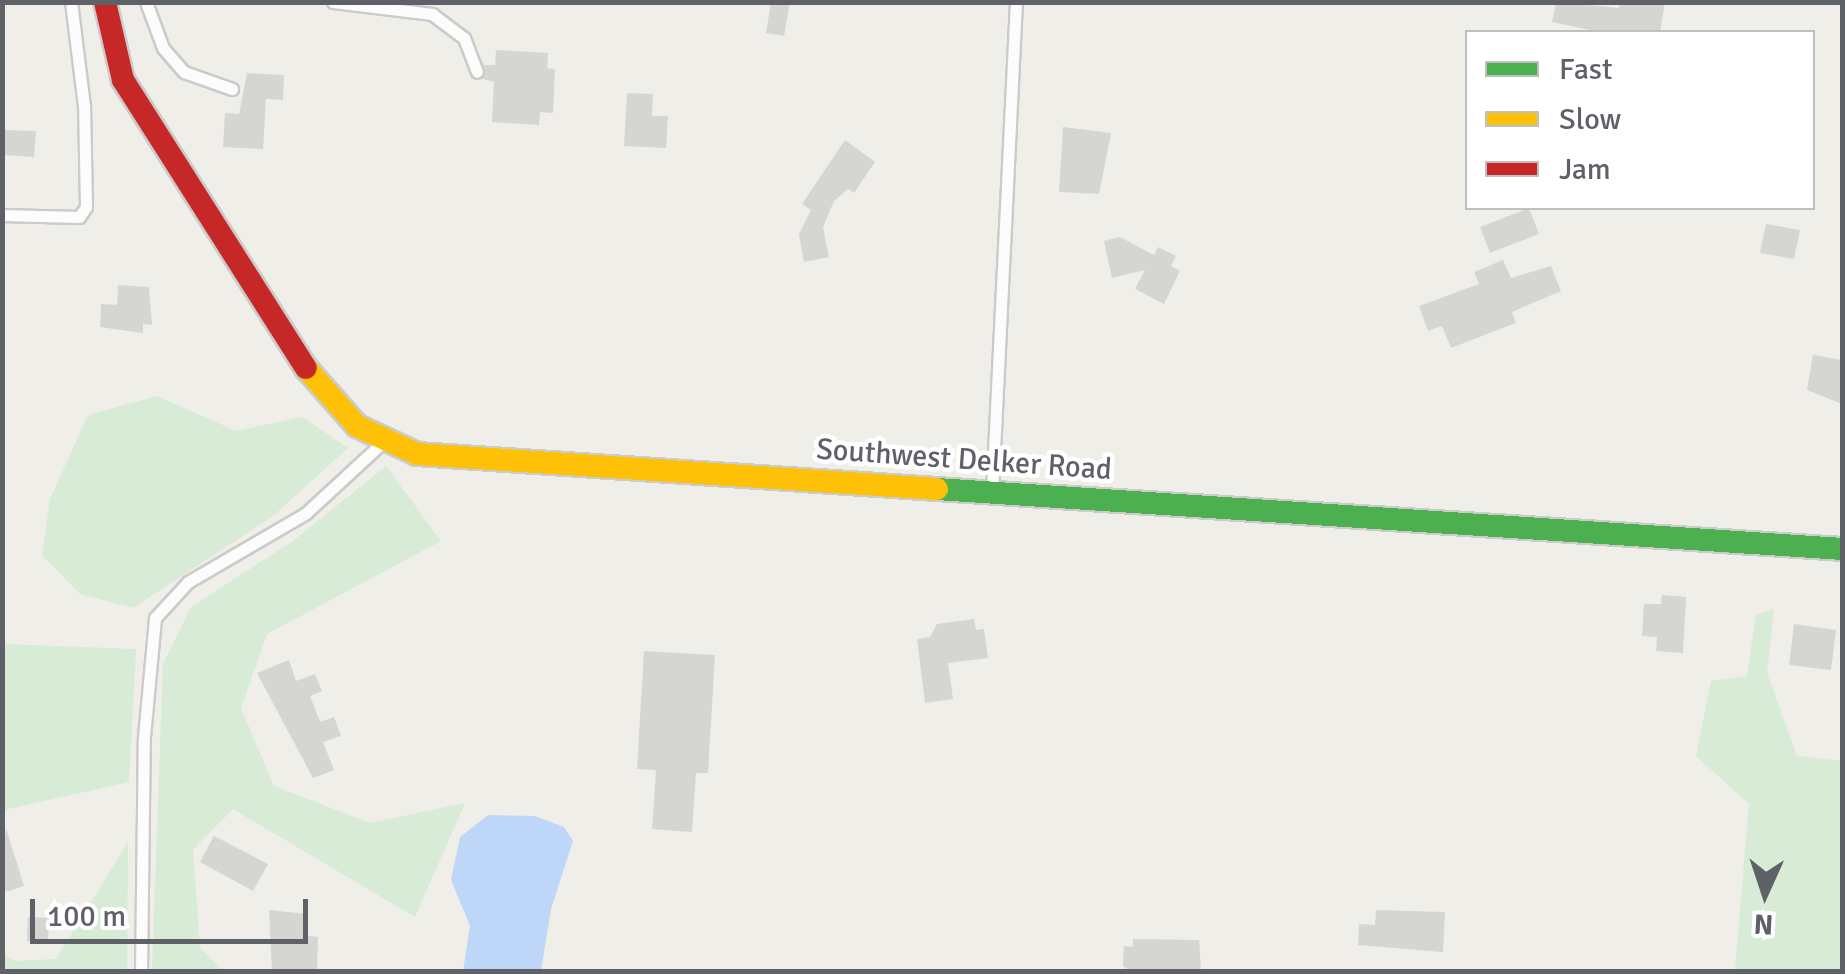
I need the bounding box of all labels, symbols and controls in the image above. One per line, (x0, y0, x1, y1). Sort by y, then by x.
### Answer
legend (1465, 30, 1815, 210)
text: Fast (1559, 51, 1612, 88)
text: Slow (1559, 101, 1621, 138)
text: Jam (1559, 151, 1611, 188)
street label: Southwest Delker Road (815, 432, 1113, 488)
north arrow (1715, 844, 1815, 944)
scale bar (35, 879, 312, 941)
text: 100 m (47, 898, 126, 935)
text: N (1753, 906, 1774, 941)

